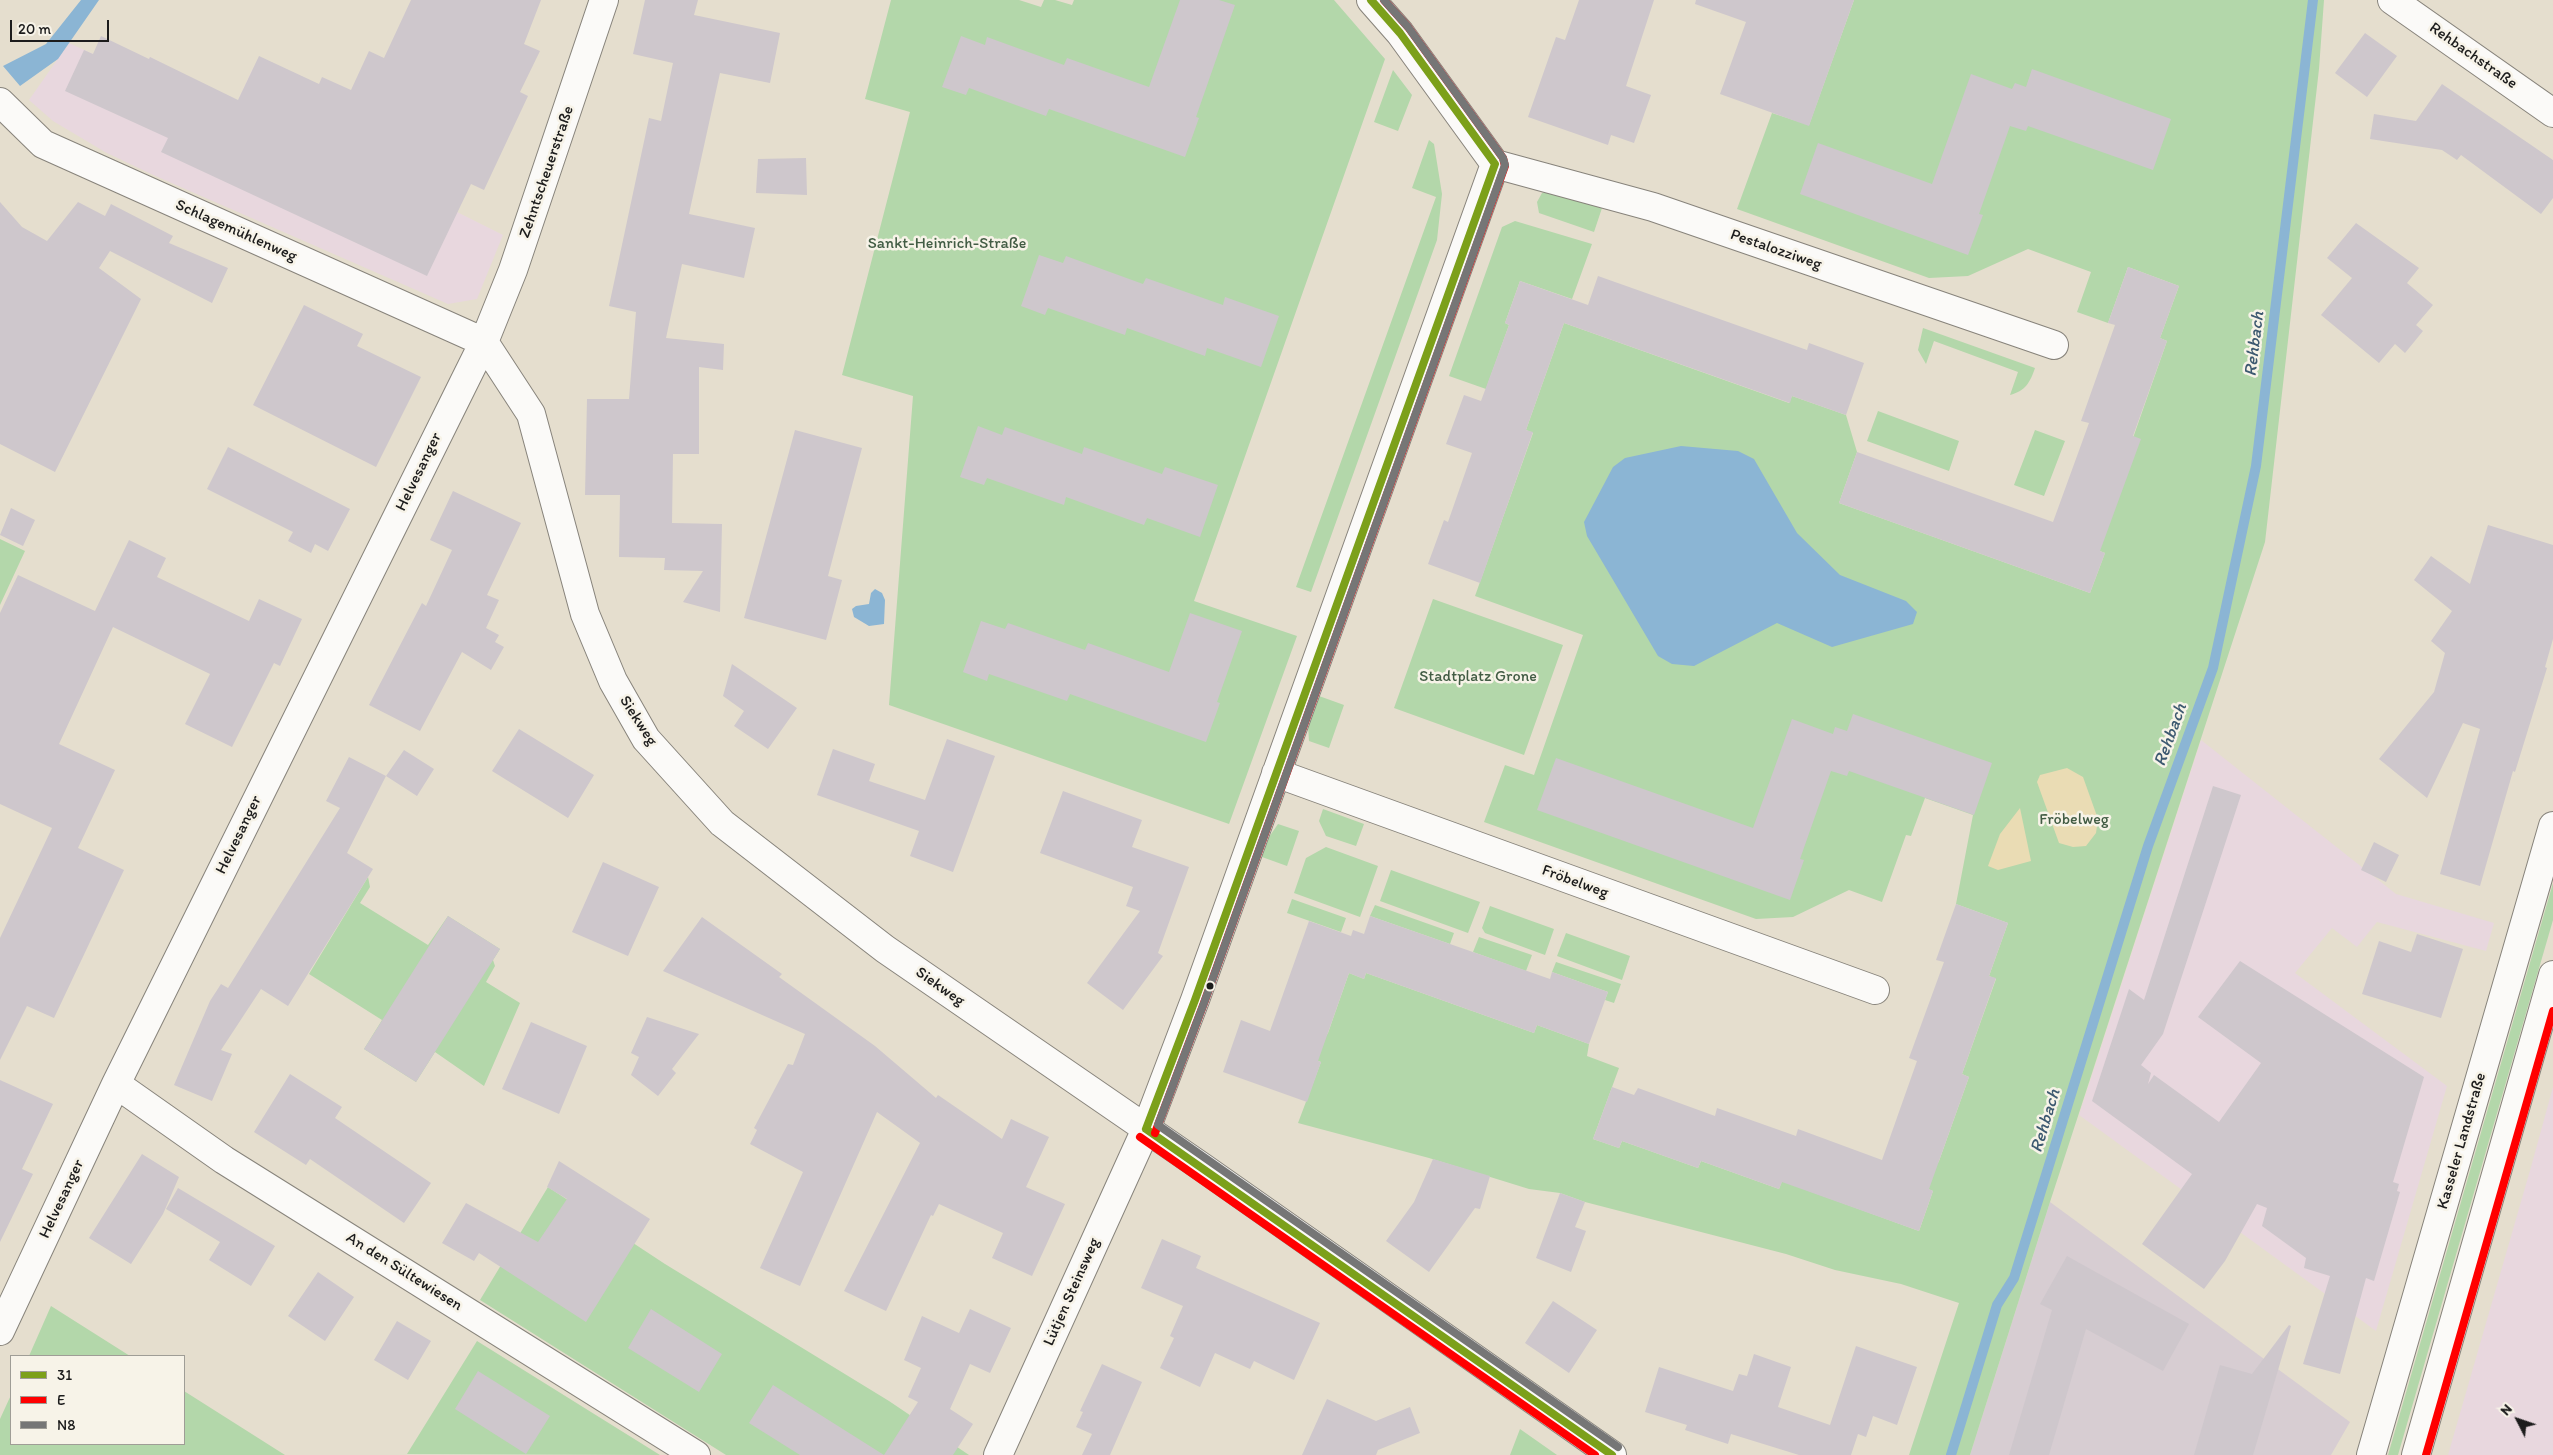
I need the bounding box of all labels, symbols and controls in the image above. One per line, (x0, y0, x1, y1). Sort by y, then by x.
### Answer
scale bar (12, 10, 111, 42)
street label: Rehbachstraße (2425, 18, 2521, 94)
text: 20 m (18, 20, 51, 38)
street label: Zehntscheuerstraße (515, 103, 579, 241)
street label: Schlagemühlenweg (172, 196, 300, 266)
street label: Pestalozziweg (1728, 225, 1824, 275)
park label: Sankt-Heinrich-Straße (868, 234, 1026, 254)
water label: Rehbach (2240, 310, 2270, 378)
street label: Helvesanger (392, 430, 446, 514)
park label: Stadtplatz Grone (1419, 667, 1537, 687)
street label: Siekweg (615, 692, 661, 750)
water label: Rehbach (2150, 701, 2192, 769)
street label: Helvesanger (212, 793, 266, 877)
park label: Fröbelweg (2039, 810, 2109, 830)
street label: Fröbelweg (1539, 861, 1611, 903)
street label: Siekweg (912, 963, 968, 1011)
unlabelled marker (1205, 981, 1215, 991)
street label: Kasseler Landstraße (2433, 1070, 2491, 1212)
water label: Rehbach (2026, 1087, 2066, 1155)
street label: Helvesanger (35, 1156, 89, 1242)
street label: An den Sültewiesen (342, 1229, 466, 1315)
street label: Lütjen Steinsweg (1040, 1235, 1104, 1349)
legend (10, 1355, 185, 1445)
text: 31 (57, 1366, 72, 1384)
text: E (57, 1391, 65, 1409)
north arrow (2493, 1395, 2543, 1445)
text: N (2497, 1401, 2516, 1419)
text: N8 (57, 1416, 75, 1434)

